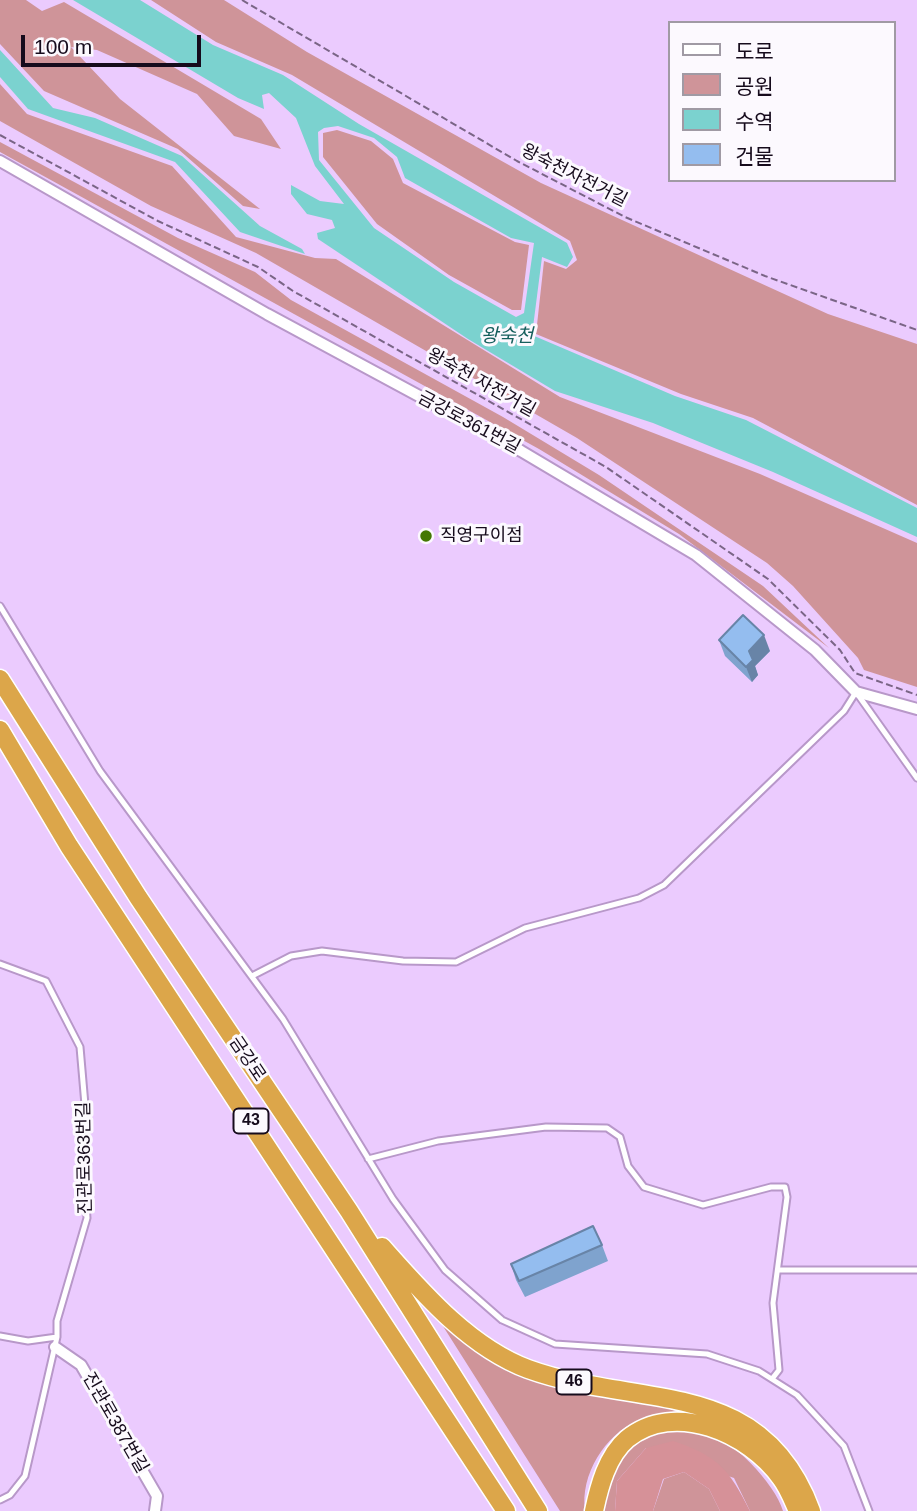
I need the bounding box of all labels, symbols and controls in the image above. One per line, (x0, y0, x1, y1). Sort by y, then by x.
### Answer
scale bar (24, 21, 205, 65)
legend (668, 21, 896, 182)
text: 100 m (34, 35, 92, 58)
text: 도로 (735, 40, 774, 63)
text: 공원 (735, 75, 774, 98)
text: 수역 (735, 110, 774, 133)
street label: 왕숙천자전거길 (517, 140, 631, 212)
text: 건물 (735, 145, 774, 168)
water label: 왕숙천 (481, 326, 533, 348)
street label: 왕숙천 자전거길 (423, 344, 539, 422)
street label: 금강로361번길 (414, 387, 524, 459)
place label: 직영구이점 (440, 525, 523, 547)
marker: 직영구이점 (418, 528, 434, 544)
street label: 금강로 (224, 1032, 270, 1086)
street label: 진관로363번길 (73, 1101, 97, 1215)
road number: 43 (233, 1108, 268, 1134)
street label: 진관로387번길 (77, 1369, 153, 1477)
road number: 46 (556, 1370, 592, 1394)

